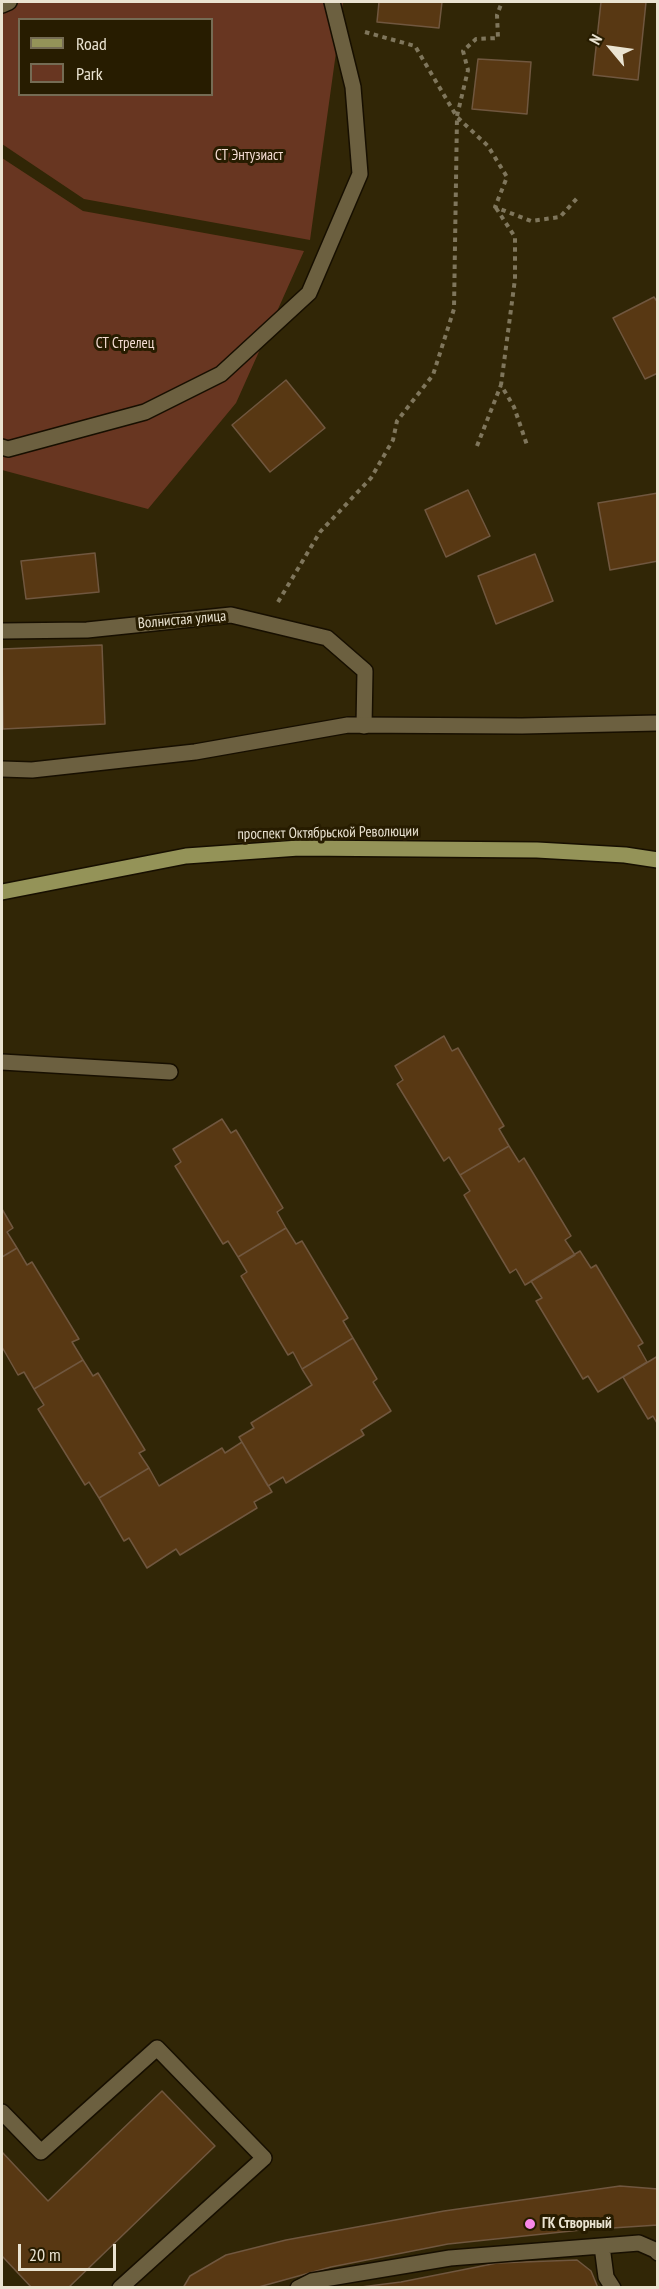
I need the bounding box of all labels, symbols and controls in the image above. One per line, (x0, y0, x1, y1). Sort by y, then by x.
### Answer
legend (18, 18, 213, 96)
north arrow (581, 18, 641, 78)
text: N (584, 31, 606, 48)
text: Road (76, 32, 107, 55)
text: Park (76, 62, 103, 85)
park label: СТ Энтузиаст (215, 147, 283, 165)
park label: СТ Стрелец (96, 335, 154, 353)
street label: Волнистая улица (137, 607, 227, 633)
street label: проспект Октябрьской Революции (237, 822, 419, 844)
place label: ГК Створный (542, 2215, 612, 2233)
marker: ГК Створный (523, 2217, 537, 2231)
scale bar (21, 2232, 118, 2270)
text: 20 m (29, 2243, 61, 2266)

